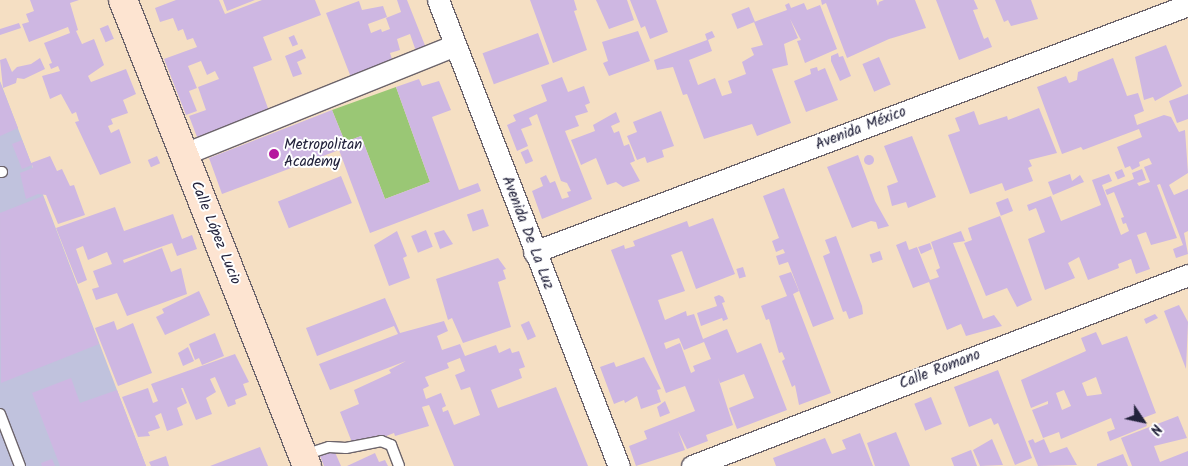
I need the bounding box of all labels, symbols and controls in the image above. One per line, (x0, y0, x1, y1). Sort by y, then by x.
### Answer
street label: Avenida México (813, 103, 909, 155)
place label: Metropolitan Academy (284, 136, 362, 171)
marker: Metropolitan Academy (268, 148, 280, 160)
street label: Avenida De La Luz (497, 174, 557, 292)
street label: Calle López Lucio (186, 179, 244, 287)
street label: Calle Romano (897, 346, 983, 394)
north arrow (1118, 396, 1168, 446)
text: N (1144, 420, 1167, 439)

